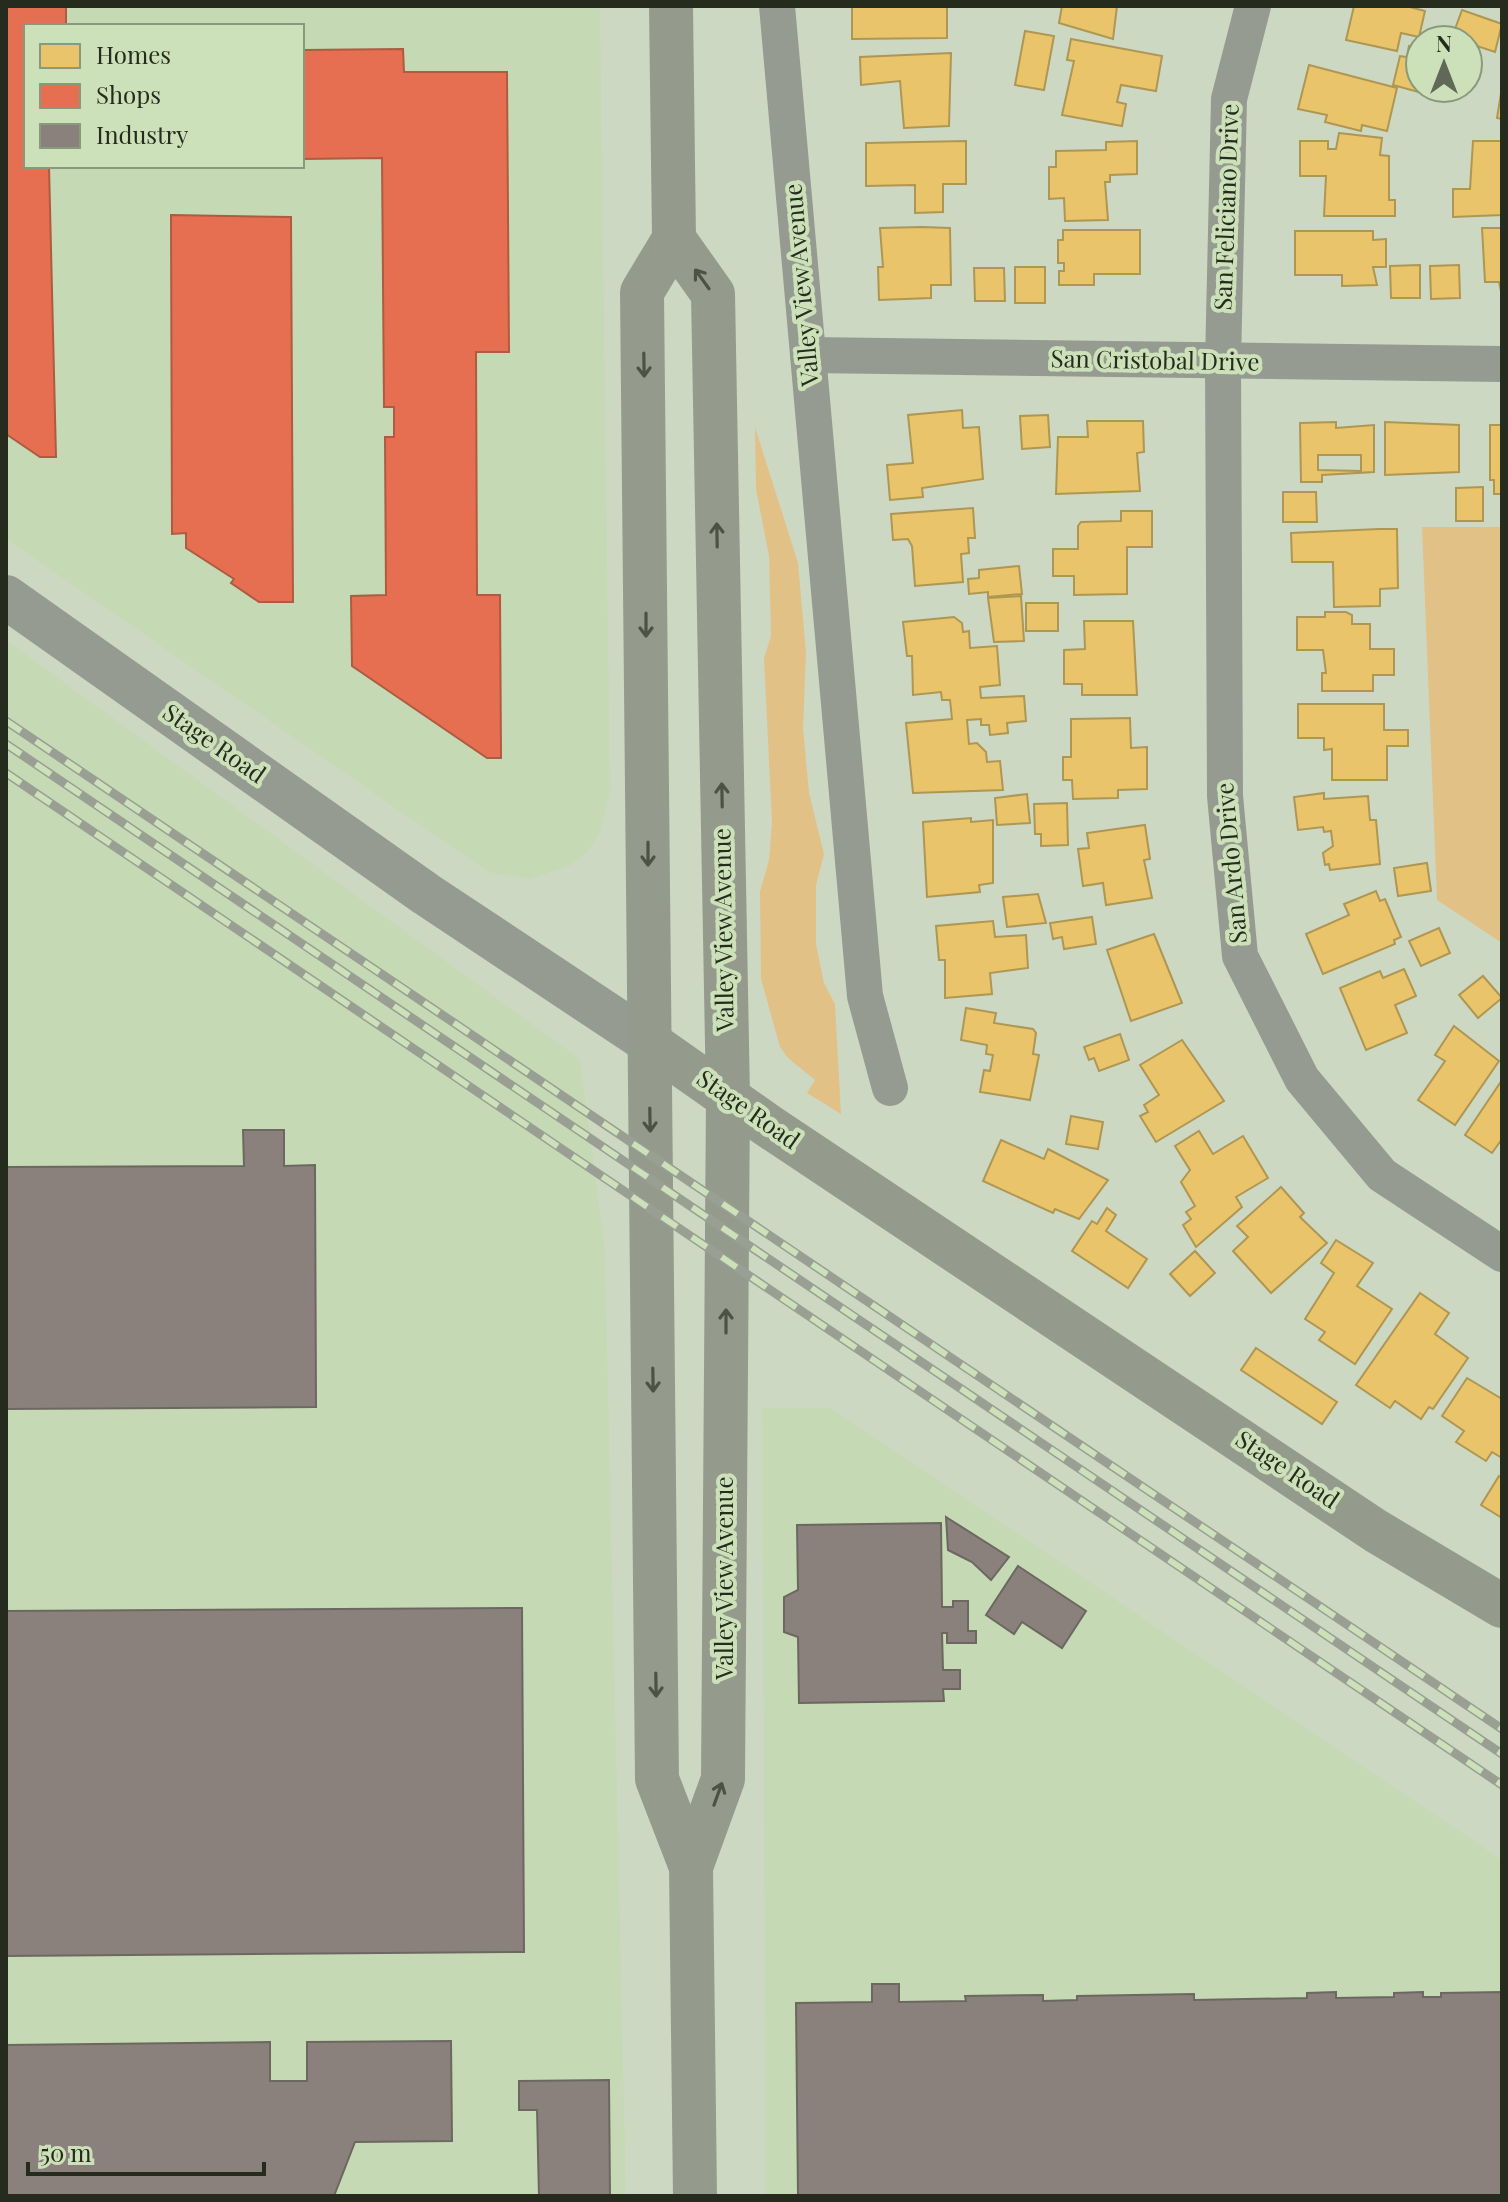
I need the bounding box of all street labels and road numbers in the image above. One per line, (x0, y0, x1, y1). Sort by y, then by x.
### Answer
street label: San Feliciano Drive (1205, 103, 1245, 311)
street label: Valley View Avenue (775, 182, 825, 389)
street label: San Cristobal Drive (1050, 341, 1260, 377)
street label: Stage Road (157, 695, 273, 790)
street label: San Ardo Drive (1207, 781, 1253, 945)
street label: Valley View Avenue (704, 828, 740, 1033)
street label: Stage Road (691, 1061, 807, 1156)
street label: Stage Road (1230, 1422, 1346, 1515)
street label: Valley View Avenue (707, 1476, 739, 1681)

